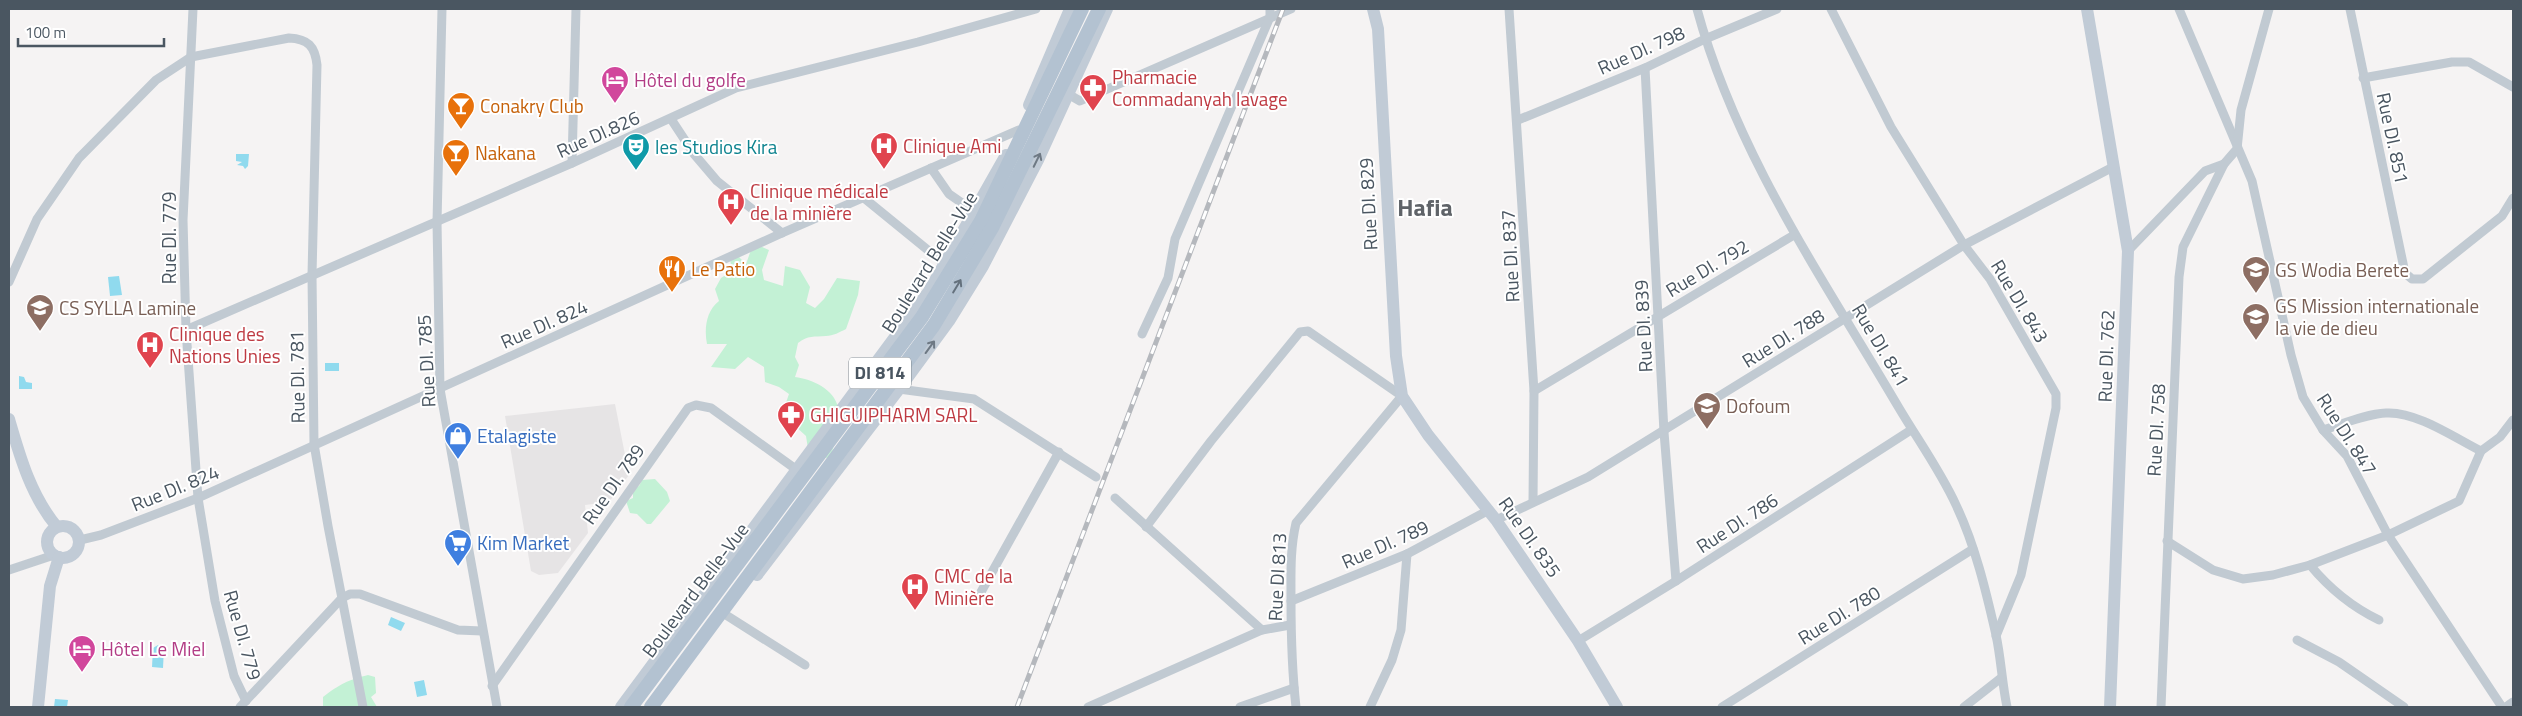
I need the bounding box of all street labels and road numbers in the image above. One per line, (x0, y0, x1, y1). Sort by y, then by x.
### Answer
street label: Rue DI. 798 (1593, 17, 1689, 82)
street label: Rue DI. 851 (2370, 90, 2417, 186)
street label: Rue DI.826 (551, 102, 644, 165)
street label: Rue DI. 829 (1351, 157, 1384, 251)
street label: Boulevard Belle-Vue (873, 185, 984, 338)
street label: Rue DI. 779 (154, 192, 183, 284)
street label: Rue DI. 837 (1493, 209, 1526, 303)
street label: Rue DI. 792 (1660, 231, 1754, 304)
street label: Rue DI. 843 (1984, 254, 2057, 348)
street label: Rue DI. 839 (1626, 279, 1659, 373)
street label: Rue DI. 824 (496, 291, 592, 356)
street label: Rue DI. 841 (1845, 298, 1918, 392)
street label: Rue DI. 788 (1736, 301, 1830, 374)
street label: Rue DI. 762 (2089, 309, 2122, 403)
street label: Rue DI. 785 (409, 314, 442, 408)
street label: Rue DI. 781 (281, 330, 312, 424)
road number: DI 814 (849, 358, 911, 388)
street label: Rue DI. 758 (2139, 383, 2172, 477)
street label: Rue DI. 847 (2310, 387, 2385, 480)
street label: Rue DI. 789 (574, 437, 651, 530)
street label: Rue DI. 824 (126, 457, 223, 518)
street label: Rue DI. 786 (1690, 485, 1783, 560)
street label: Rue DI. 835 (1492, 490, 1569, 583)
street label: Rue DI. 789 (1337, 511, 1433, 576)
street label: Boulevard Belle-Vue (634, 516, 755, 663)
street label: Rue DI 813 (1260, 532, 1293, 622)
street label: Rue DI. 780 (1792, 578, 1886, 651)
street label: Rue DI. 779 (217, 586, 270, 683)

